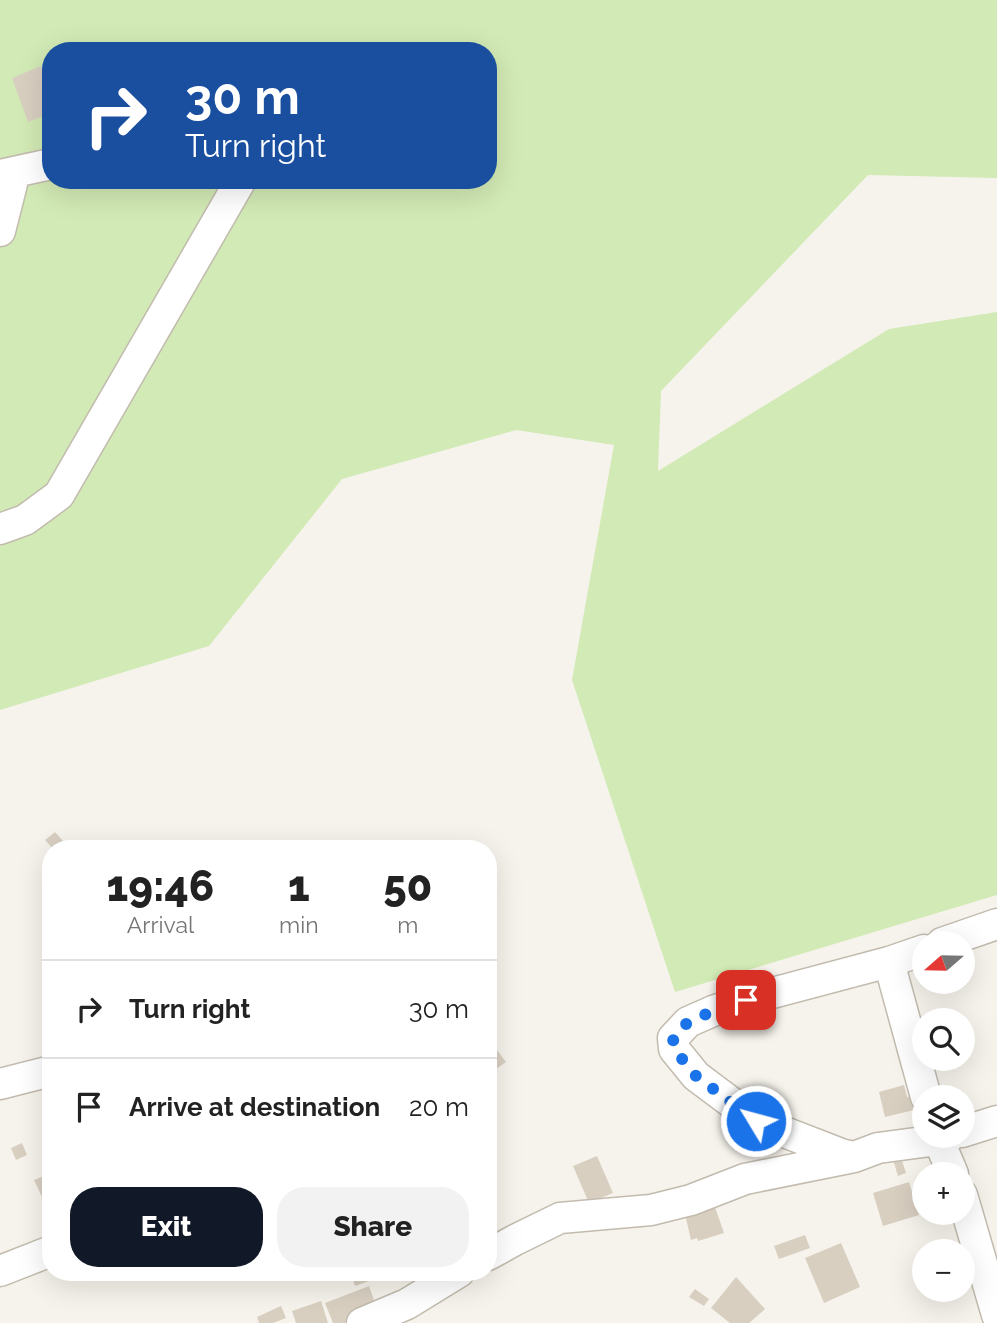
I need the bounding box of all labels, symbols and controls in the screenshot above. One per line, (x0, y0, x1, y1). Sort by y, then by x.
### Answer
text: 30 m (185, 68, 300, 125)
icon: right (70, 70, 161, 161)
text: Turn right (185, 127, 326, 164)
text: 19:46 (107, 862, 214, 911)
text: 1 (288, 862, 310, 911)
text: 50 (383, 862, 432, 911)
text: Arrival (127, 911, 194, 938)
text: min (279, 911, 319, 938)
text: m (397, 911, 418, 938)
north arrow (912, 931, 975, 994)
map controls (912, 931, 975, 1302)
pin (716, 970, 776, 1030)
icon: arrive (727, 981, 765, 1019)
icon: right (70, 990, 108, 1028)
text: Turn right (129, 994, 250, 1024)
text: 30 m (409, 994, 469, 1024)
button: search (912, 1008, 975, 1071)
position arrow (719, 1084, 793, 1158)
button: layers (912, 1085, 975, 1148)
icon: arrive (70, 1088, 108, 1126)
text: Arrive at destination (129, 1092, 380, 1122)
text: 20 m (409, 1092, 469, 1122)
button: + (912, 1162, 975, 1225)
button: Exit (70, 1187, 263, 1267)
button: Share (277, 1187, 469, 1267)
button: − (912, 1239, 975, 1302)

